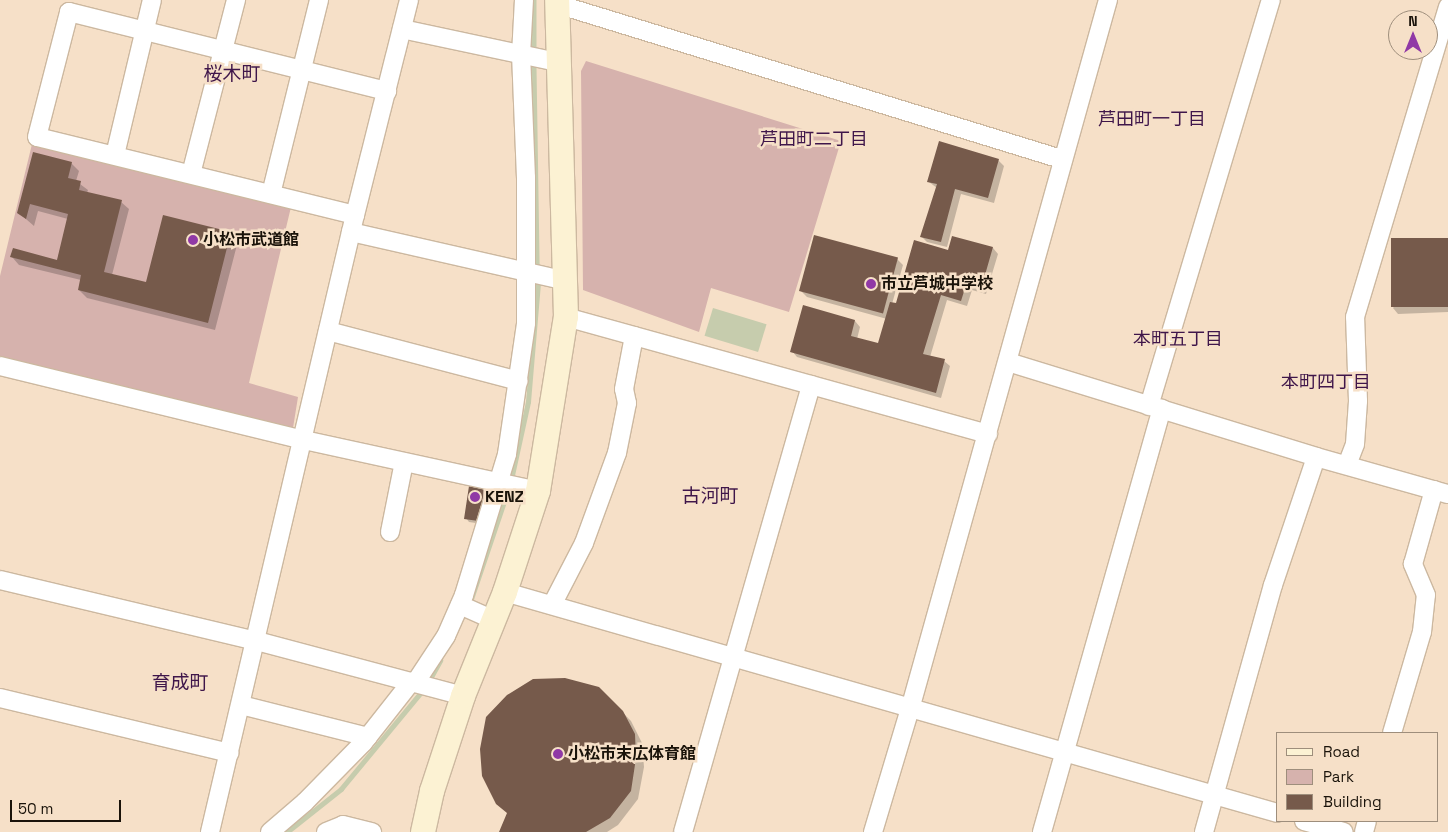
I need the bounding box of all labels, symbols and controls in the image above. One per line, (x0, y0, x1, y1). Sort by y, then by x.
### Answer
north arrow (1388, 10, 1438, 60)
text: N (1408, 12, 1418, 30)
district label: 桜木町 (204, 63, 260, 85)
district label: 芦田町一丁目 (1098, 108, 1206, 130)
district label: 芦田町二丁目 (760, 128, 868, 150)
place label: 小松市武道館 (203, 230, 299, 250)
marker: 小松市武道館 (187, 234, 199, 246)
place label: 市立芦城中学校 (881, 274, 993, 294)
marker: 市立芦城中学校 (865, 278, 877, 290)
district label: 本町五丁目 (1133, 328, 1223, 350)
district label: 本町四丁目 (1281, 371, 1371, 393)
district label: 古河町 (682, 485, 738, 507)
place label: KENZ (485, 487, 524, 507)
marker: KENZ (469, 491, 481, 503)
district label: 育成町 (152, 672, 208, 694)
legend (1276, 732, 1438, 822)
text: Road (1323, 742, 1360, 761)
place label: 小松市末広体育館 (568, 744, 696, 764)
marker: 小松市末広体育館 (552, 748, 564, 760)
text: Park (1323, 767, 1354, 786)
scale bar (12, 790, 124, 822)
text: Building (1323, 792, 1382, 811)
text: 50 m (18, 799, 53, 818)

